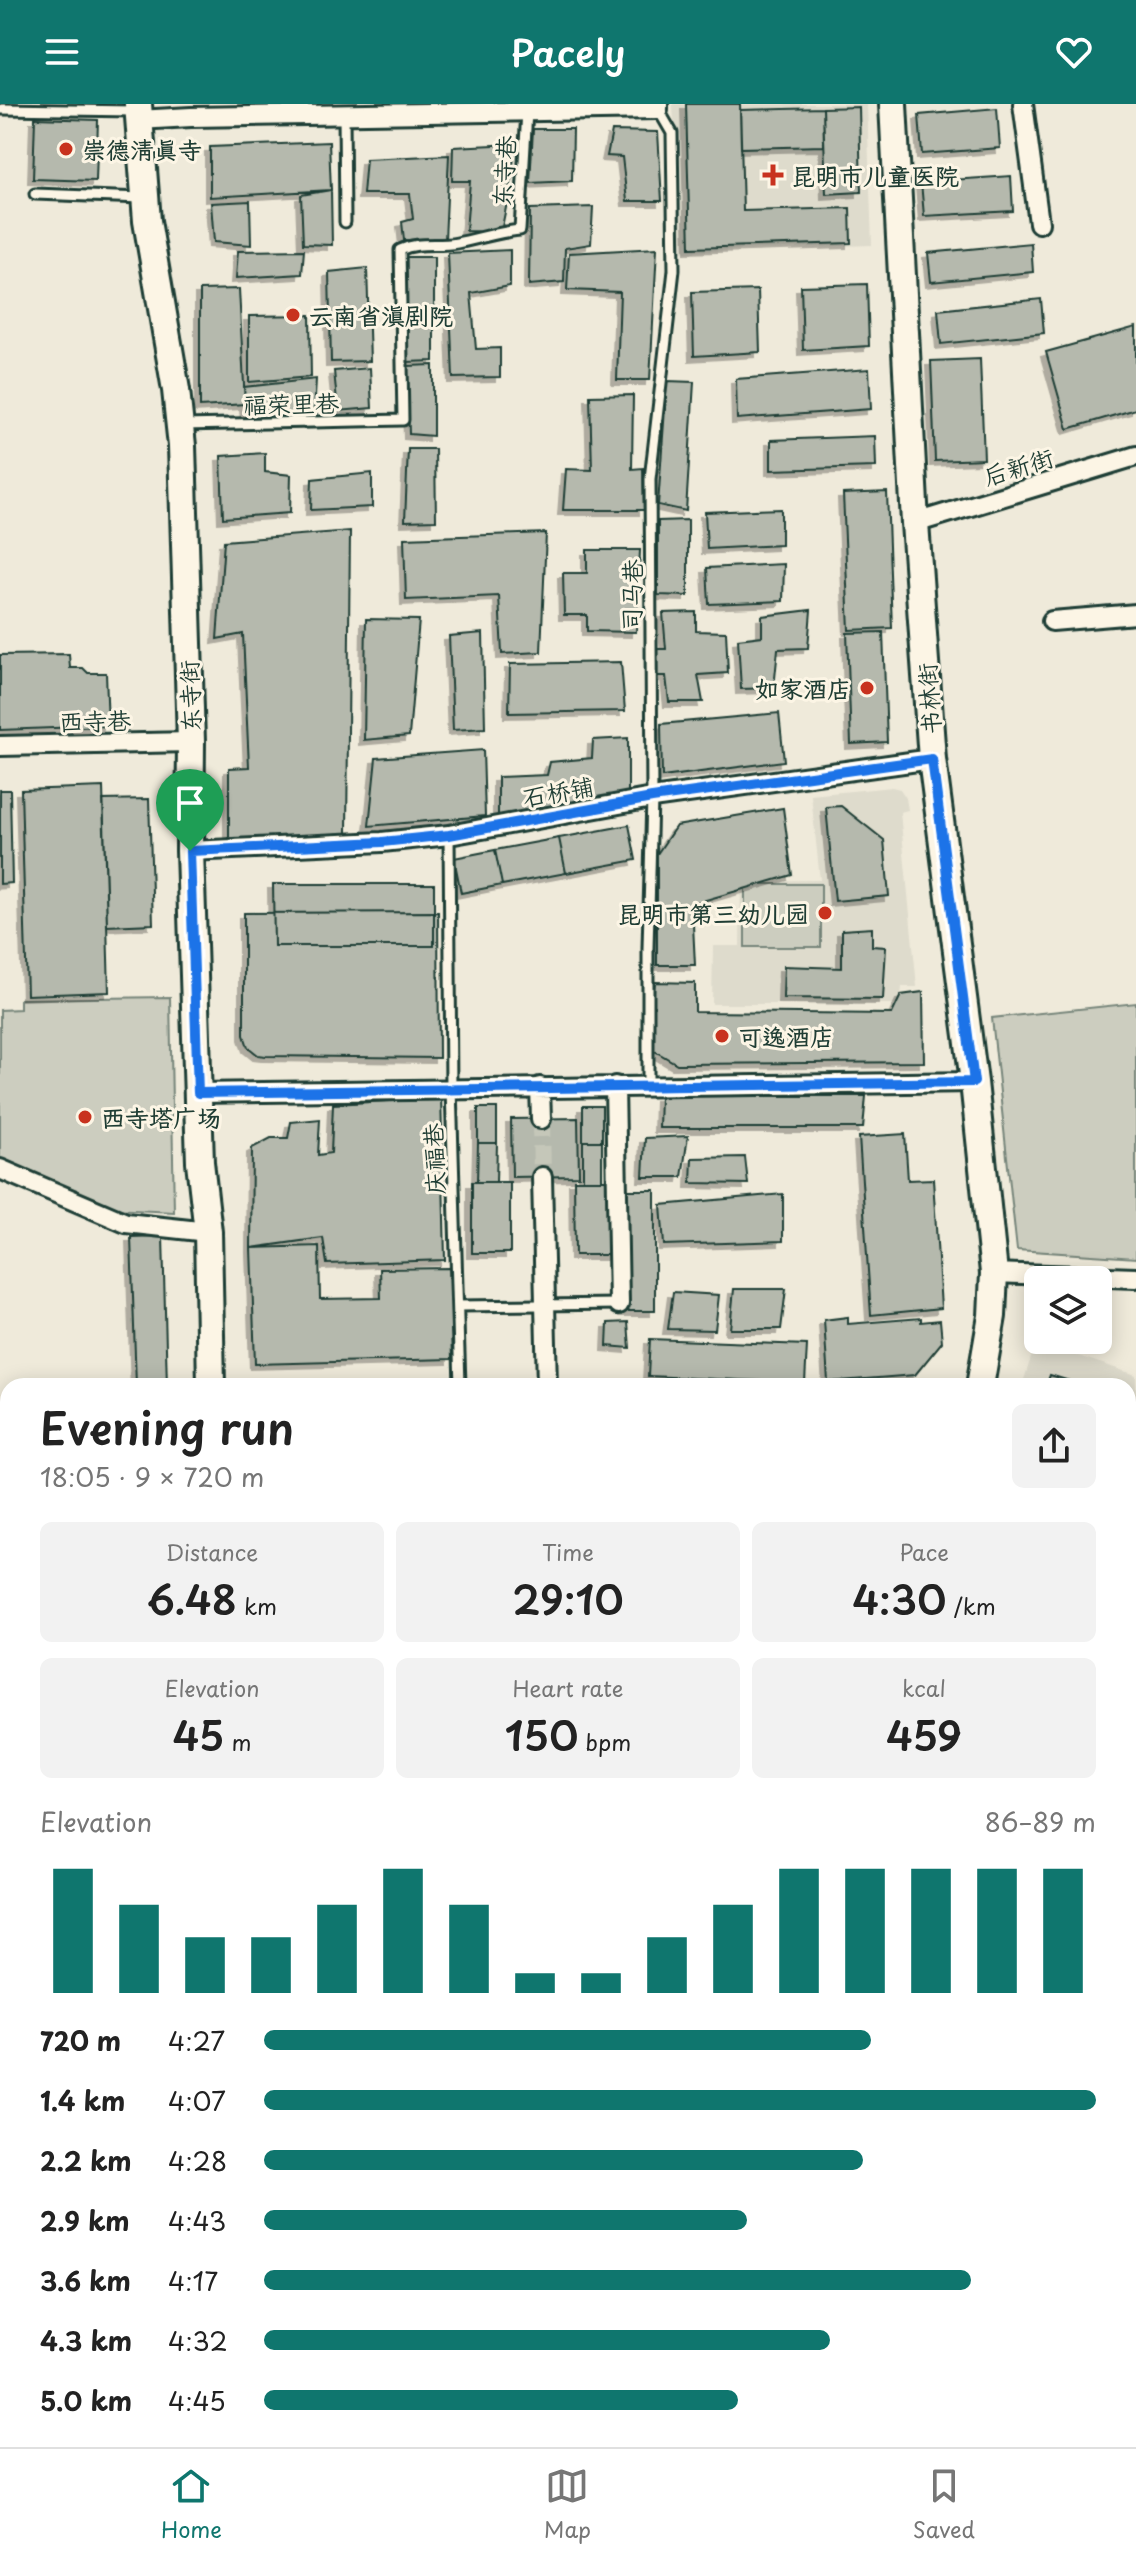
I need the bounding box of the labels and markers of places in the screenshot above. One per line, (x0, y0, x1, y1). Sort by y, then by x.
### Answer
place label: 崇德清真寺 (82, 131, 202, 167)
marker: 崇德清真寺 (57, 140, 75, 158)
place label: 昆明市儿童医院 (791, 157, 959, 193)
marker: 昆明市儿童医院 (762, 164, 784, 186)
place label: 云南省滇剧院 (309, 297, 453, 333)
marker: 云南省滇剧院 (284, 306, 302, 324)
place label: 如家酒店 (755, 670, 851, 706)
marker: 如家酒店 (858, 679, 876, 697)
pin (156, 769, 224, 851)
place label: 昆明市第三幼儿园 (617, 895, 809, 931)
marker: 昆明市第三幼儿园 (816, 904, 834, 922)
place label: 可逸酒店 (738, 1018, 834, 1054)
marker: 可逸酒店 (713, 1027, 731, 1045)
place label: 西寺塔广场 (101, 1099, 221, 1135)
marker: 西寺塔广场 (76, 1108, 94, 1126)

